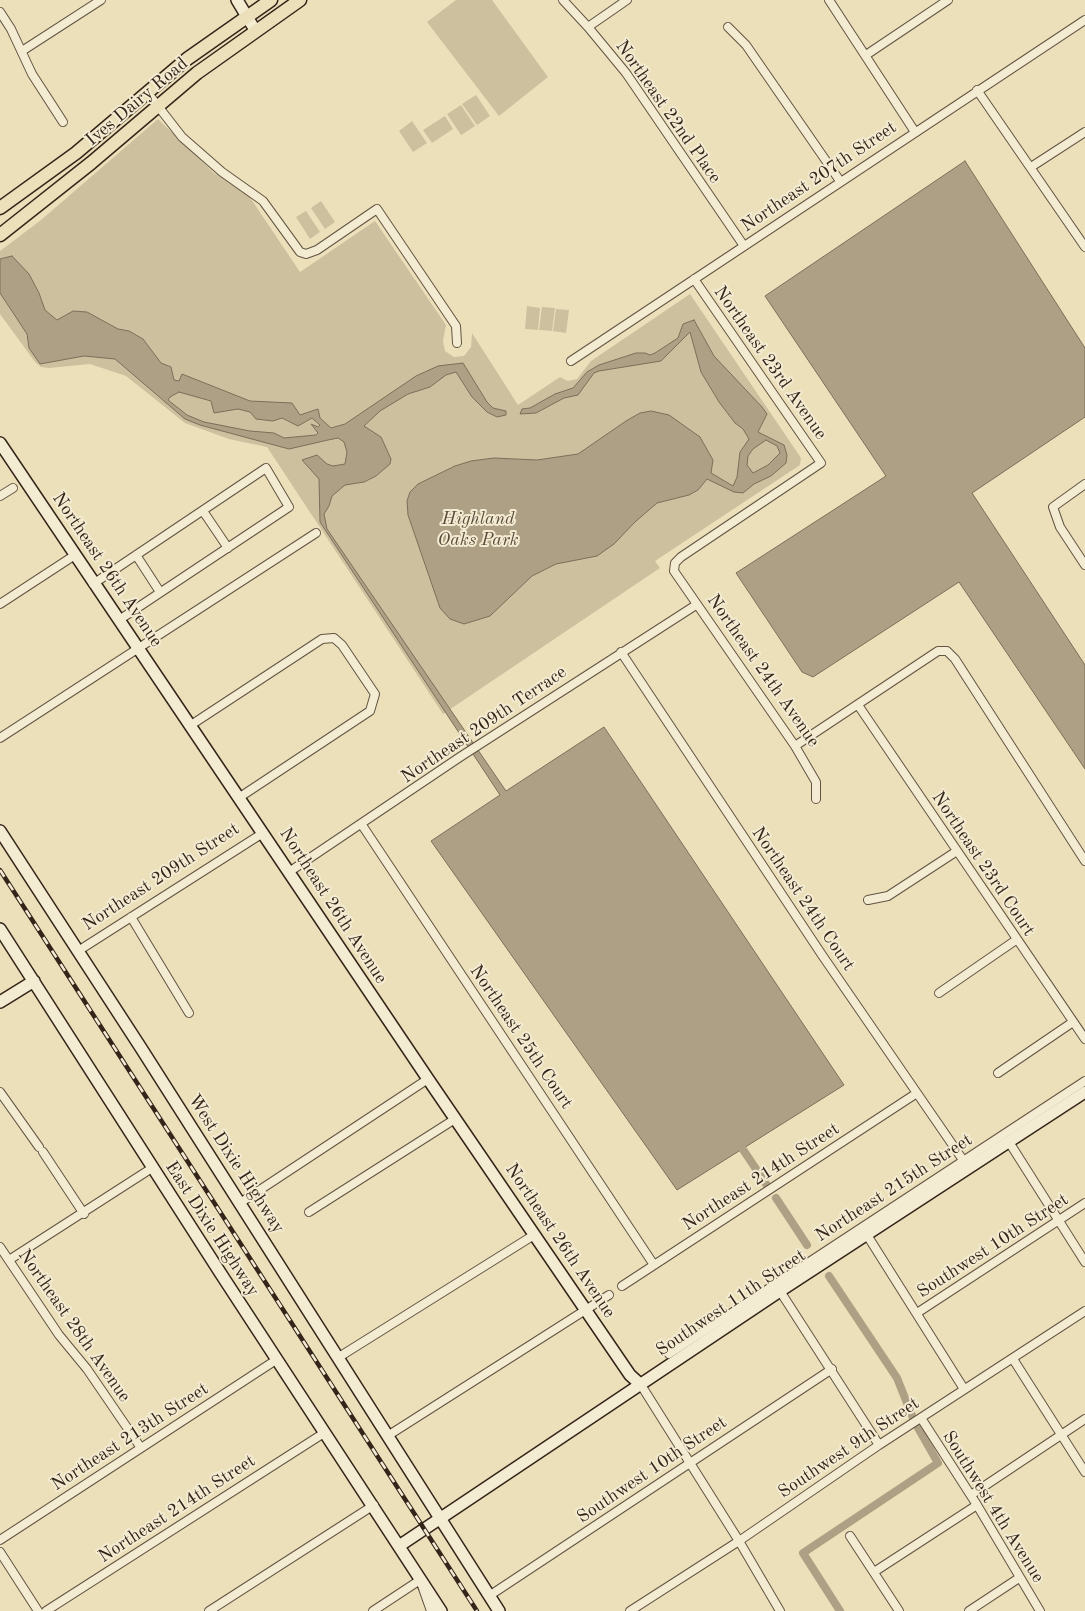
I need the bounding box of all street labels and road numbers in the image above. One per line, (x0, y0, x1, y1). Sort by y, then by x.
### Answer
street label: Northeast 22nd Place (610, 36, 726, 188)
street label: Ives Dairy Road (82, 53, 192, 151)
street label: Northeast 207th Street (737, 117, 901, 237)
street label: Northeast 23rd Avenue (709, 282, 831, 444)
street label: Northeast 26th Avenue (47, 489, 167, 651)
street label: Northeast 24th Avenue (702, 590, 824, 752)
street label: Northeast 209th Terrace (397, 662, 571, 788)
street label: Northeast 23rd Court (927, 788, 1039, 940)
street label: Northeast 209th Street (78, 818, 244, 936)
street label: Northeast 24th Court (747, 823, 859, 975)
street label: Northeast 26th Avenue (274, 824, 392, 988)
street label: Northeast 25th Court (465, 961, 577, 1113)
street label: West Dixie Highway (183, 1090, 289, 1238)
street label: Northeast 214th Street (678, 1118, 844, 1236)
street label: Northeast 215th Street (811, 1129, 977, 1247)
street label: East Dixie Highway (160, 1157, 264, 1301)
street label: Northeast 26th Avenue (500, 1160, 620, 1322)
street label: Southwest 10th Street (913, 1189, 1073, 1303)
street label: Northeast 28th Avenue (13, 1245, 135, 1407)
street label: Southwest 11th Street (652, 1245, 810, 1361)
street label: Northeast 213th Street (47, 1378, 213, 1496)
street label: Southwest 9th Street (774, 1393, 924, 1503)
street label: Southwest 10th Street (573, 1412, 731, 1528)
street label: Southwest 4th Avenue (937, 1427, 1049, 1587)
street label: Northeast 214th Street (94, 1450, 260, 1568)

